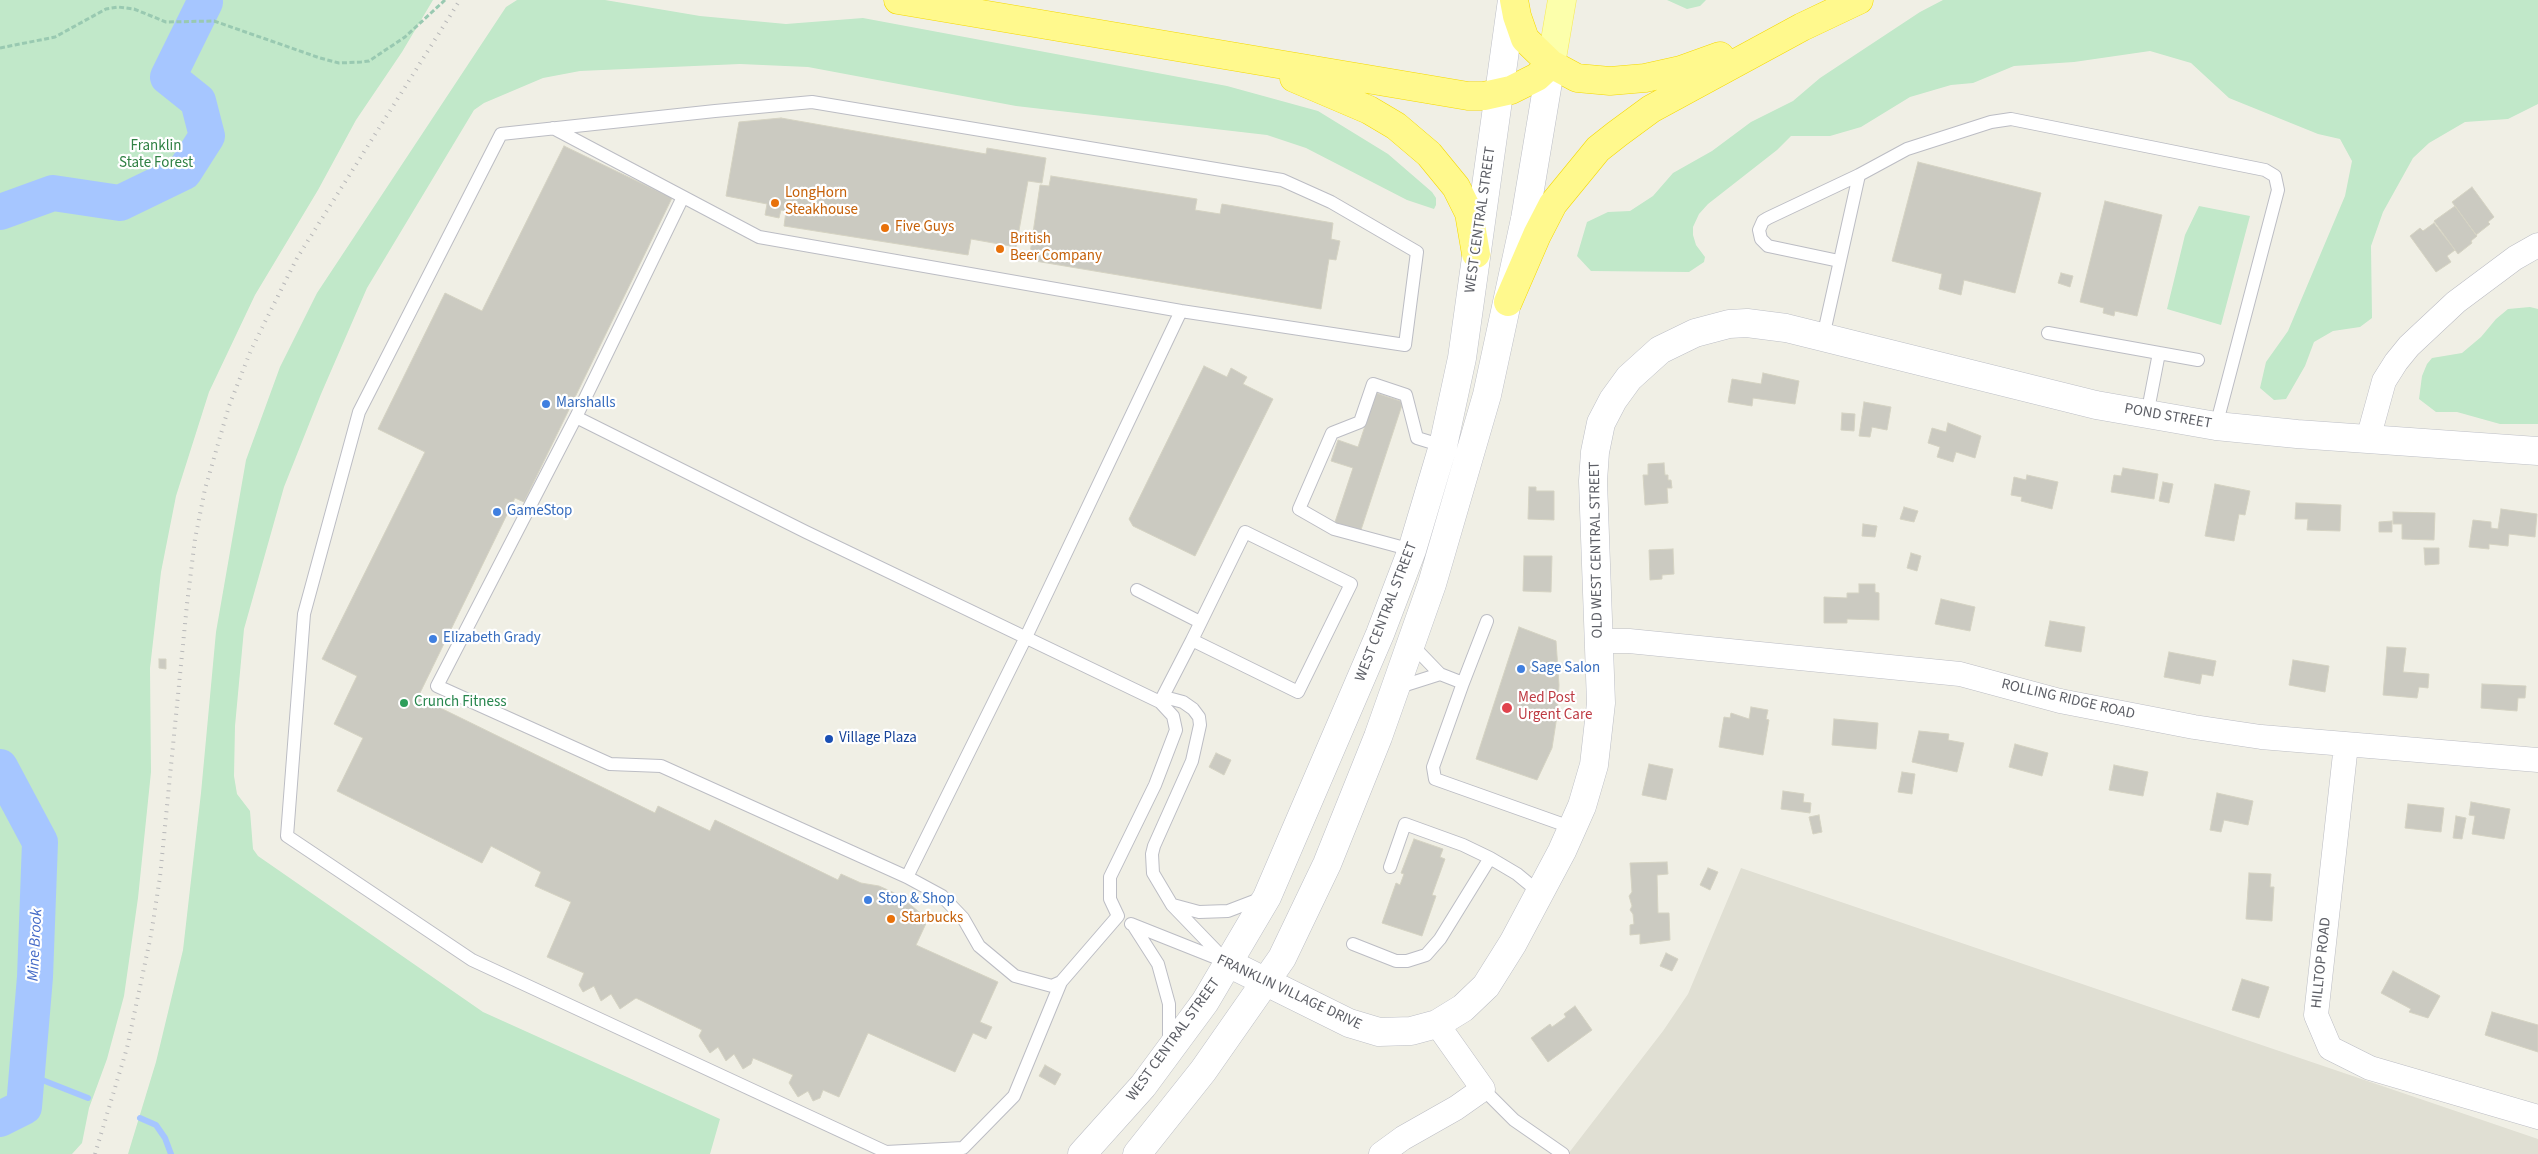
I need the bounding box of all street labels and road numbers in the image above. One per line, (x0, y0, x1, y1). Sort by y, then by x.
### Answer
street label: WEST CENTRAL STREET (1462, 146, 1500, 294)
street label: POND STREET (2123, 400, 2213, 434)
street label: OLD WEST CENTRAL STREET (1586, 461, 1608, 639)
street label: WEST CENTRAL STREET (1352, 540, 1422, 684)
street label: ROLLING RIDGE ROAD (1999, 676, 2137, 724)
street label: HILLTOP ROAD (2308, 917, 2336, 1009)
street label: FRANKLIN VILLAGE DRIVE (1214, 951, 1364, 1035)
street label: WEST CENTRAL STREET (1123, 975, 1225, 1105)

